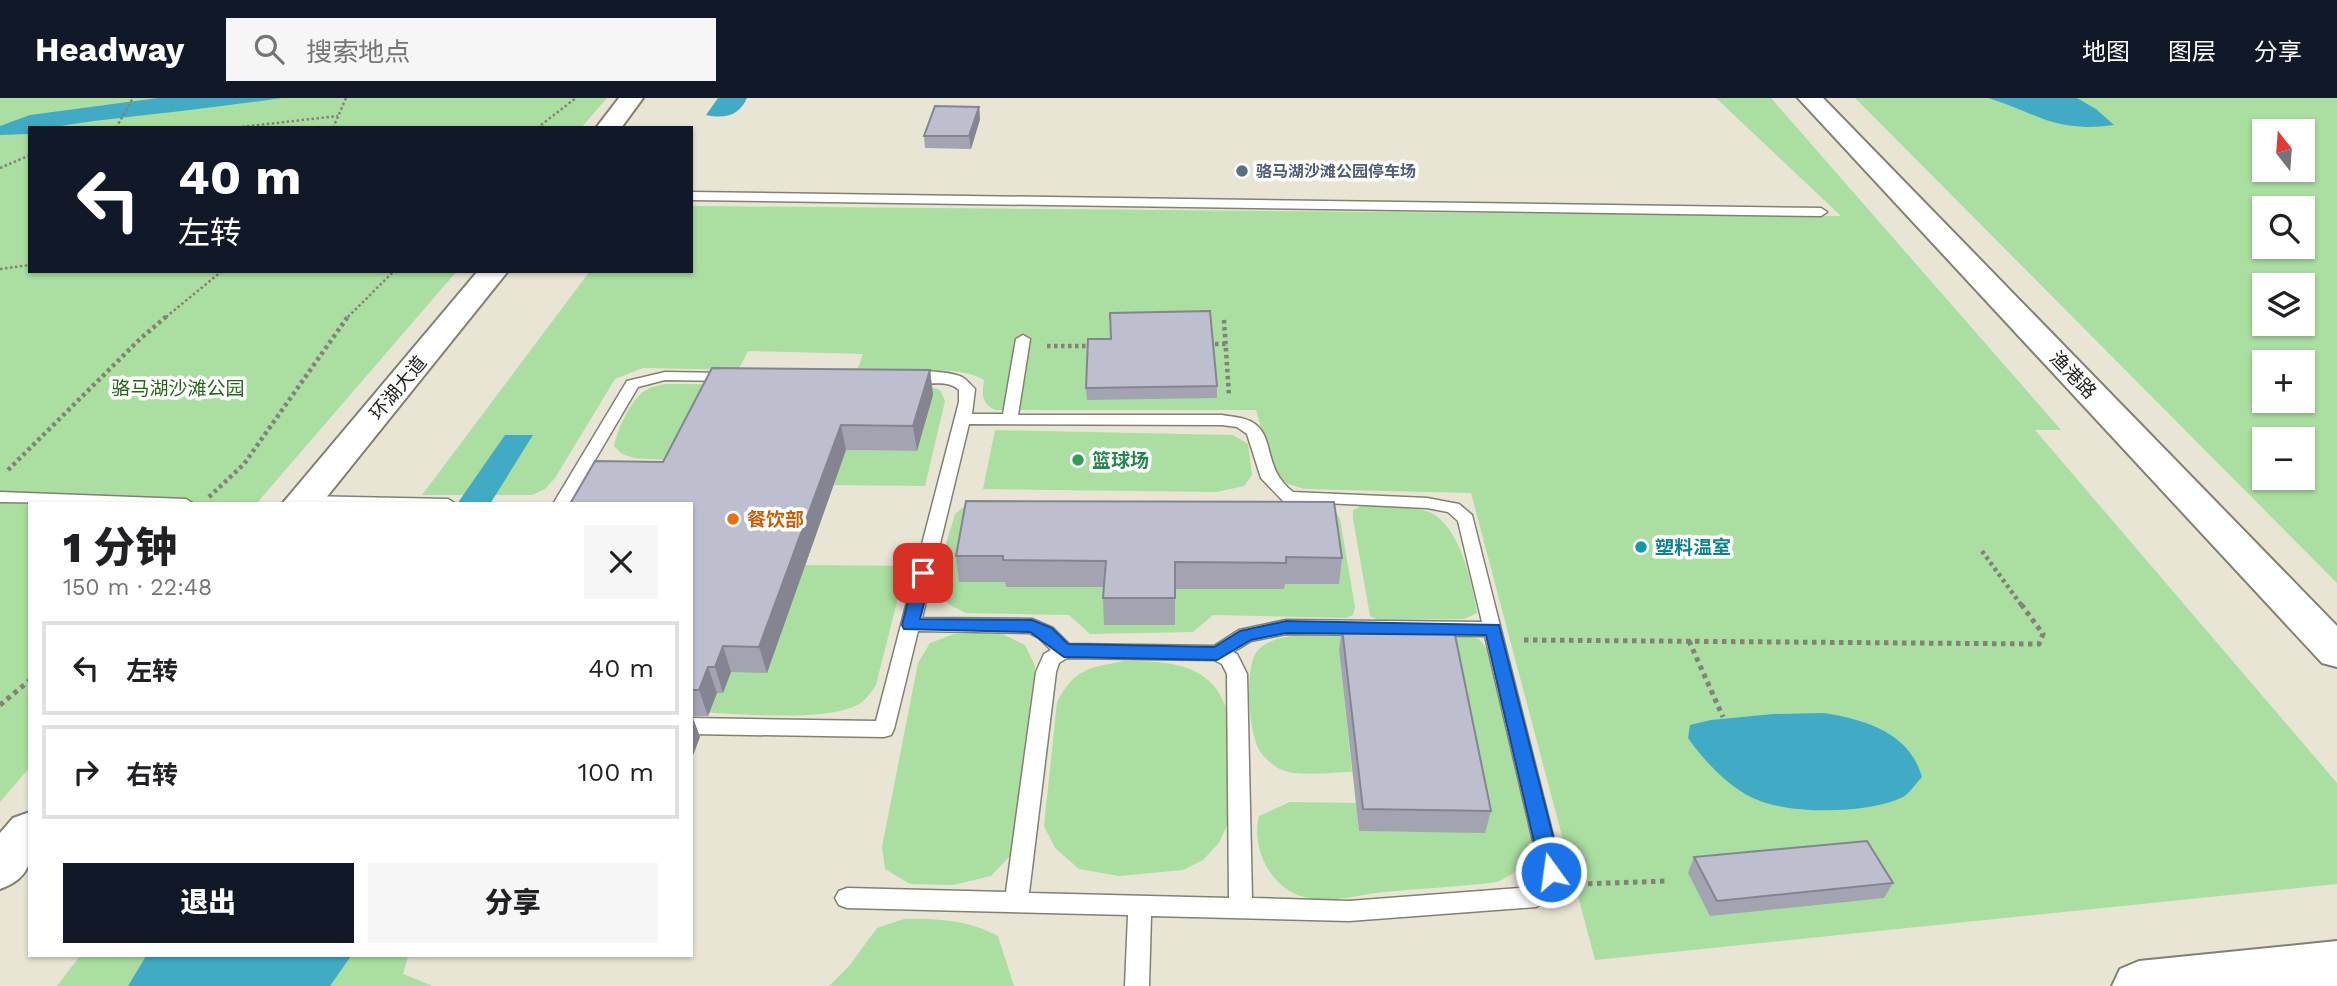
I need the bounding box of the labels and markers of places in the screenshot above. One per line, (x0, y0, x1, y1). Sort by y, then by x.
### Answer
place label: 骆马湖沙滩公园停车场 (1256, 162, 1416, 181)
marker: 骆马湖沙滩公园停车场 (1234, 163, 1250, 179)
place label: 篮球场 (1092, 449, 1149, 472)
marker: 篮球场 (1070, 452, 1086, 468)
place label: 餐饮部 (747, 508, 804, 531)
marker: 餐饮部 (725, 511, 741, 527)
place label: 塑料温室 (1655, 536, 1731, 559)
marker: 塑料温室 (1633, 539, 1649, 555)
pin (893, 543, 953, 603)

